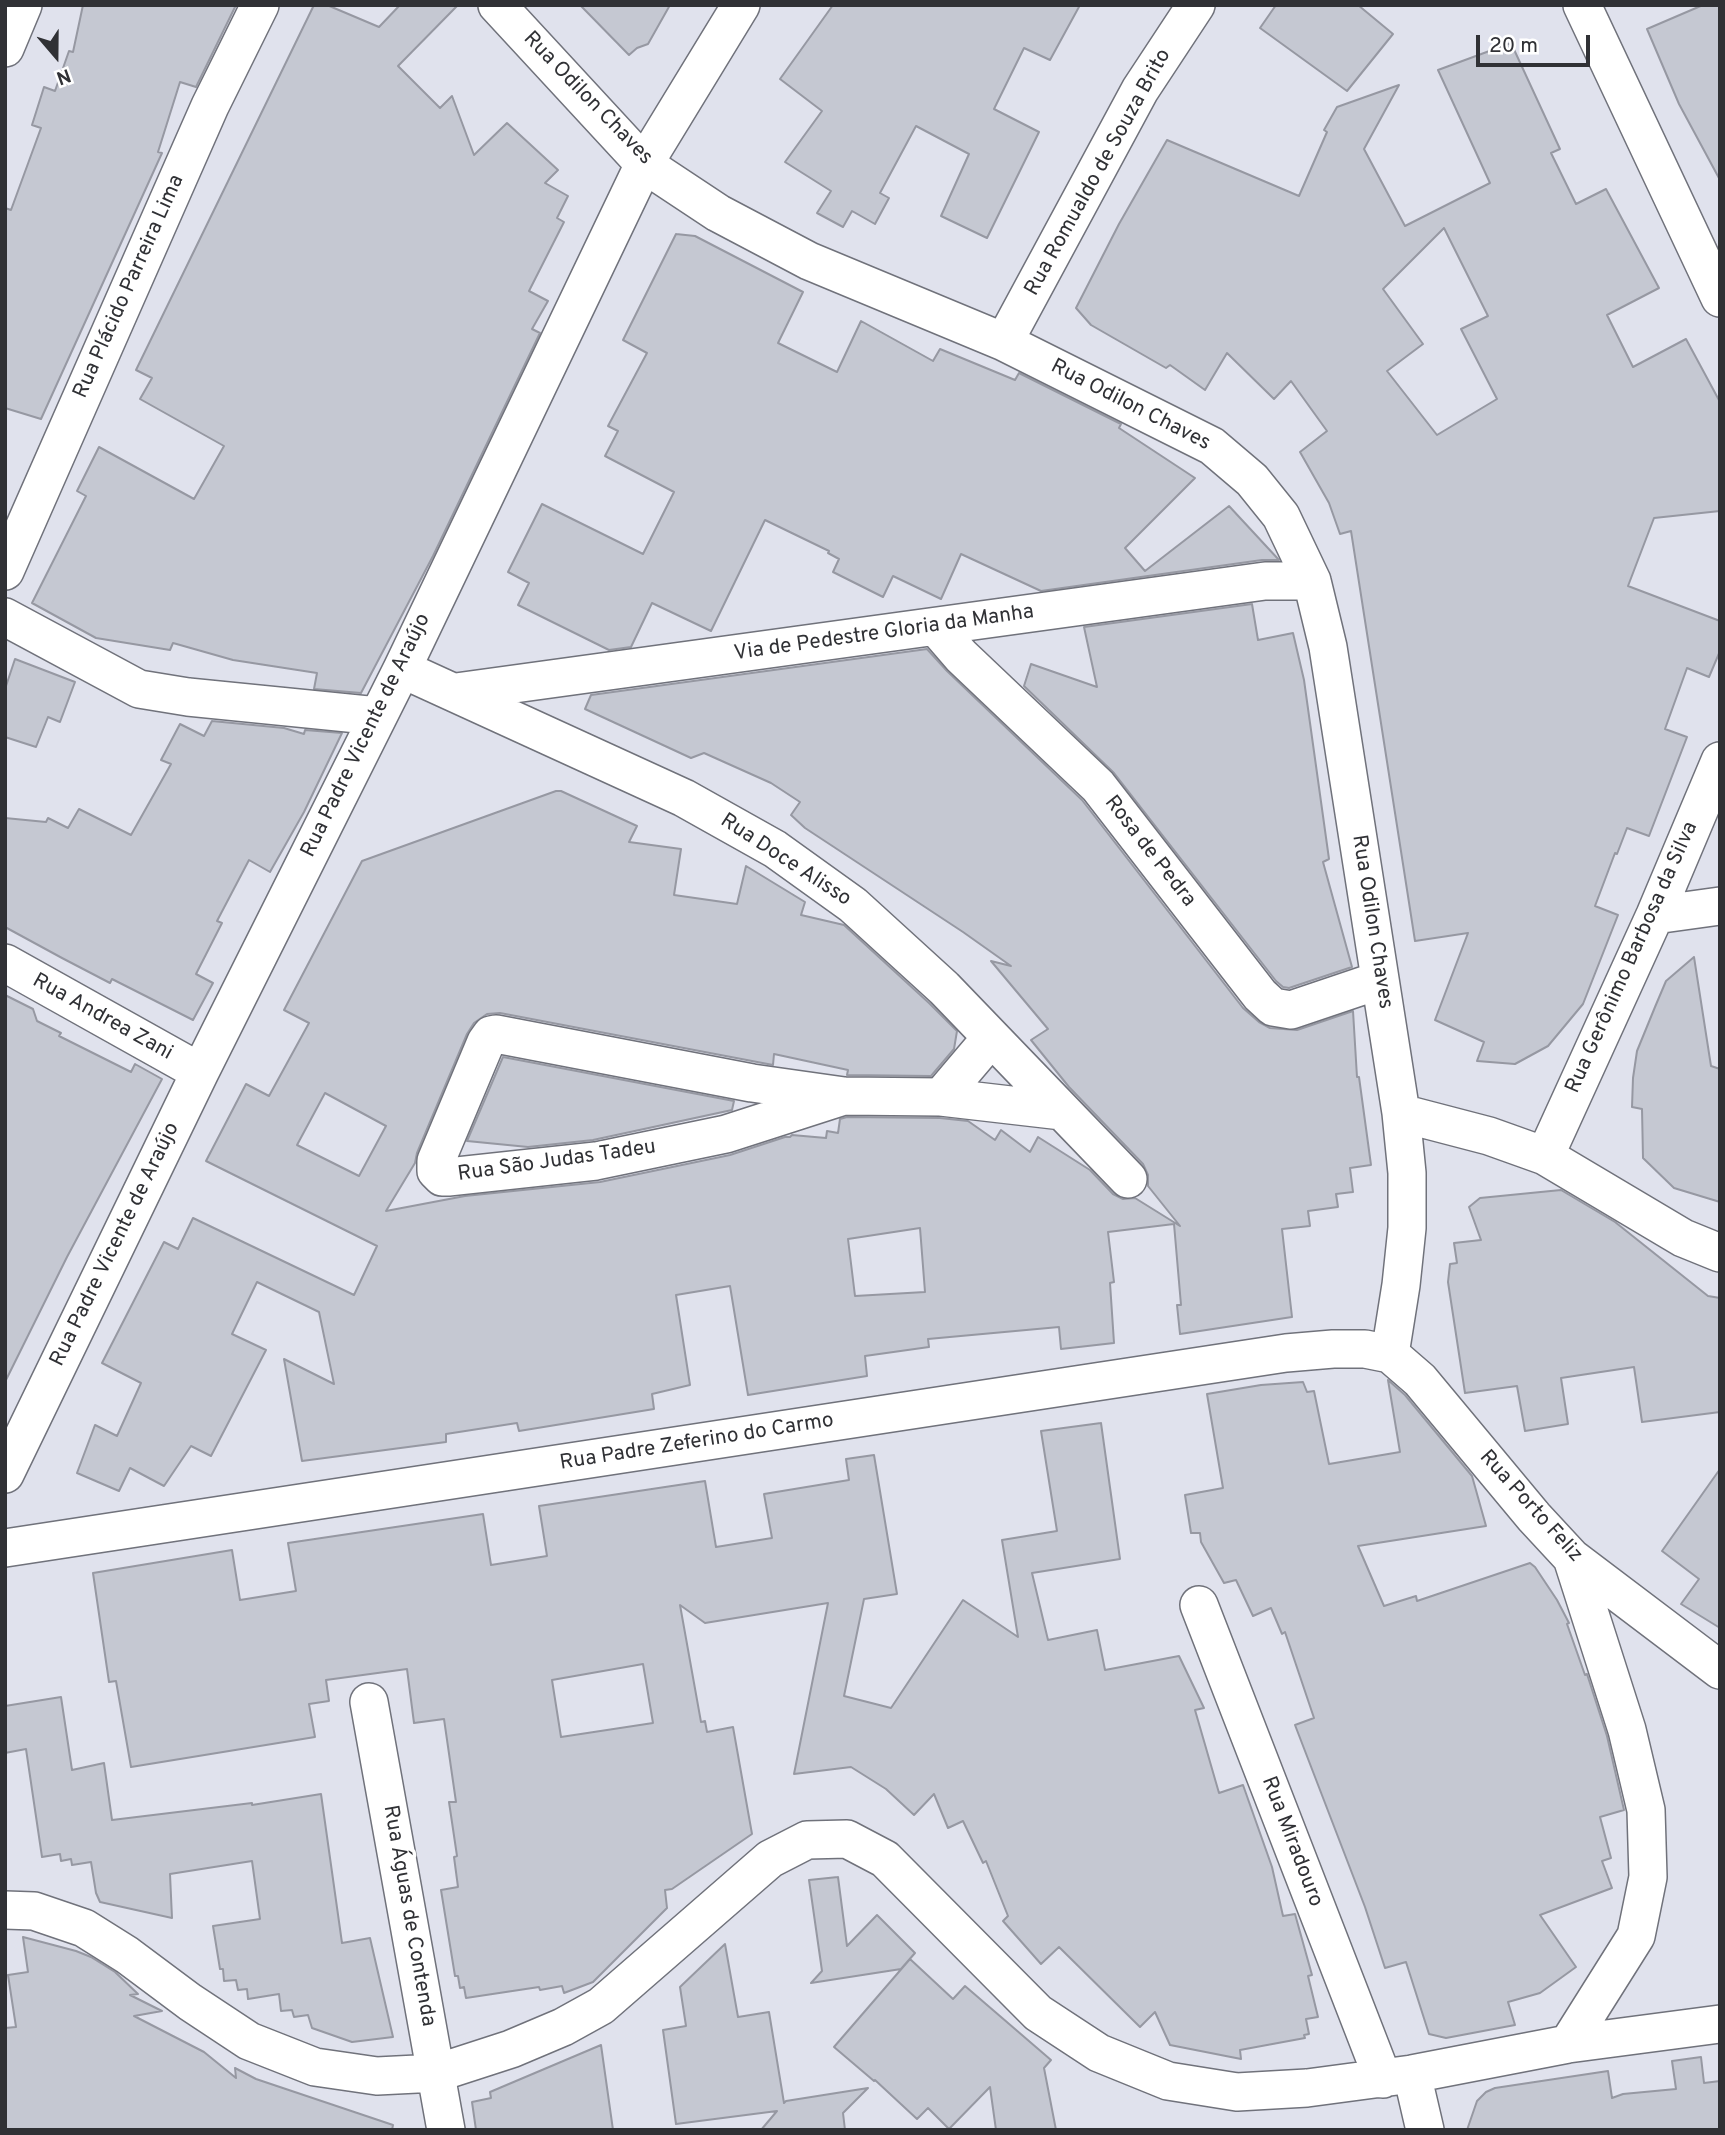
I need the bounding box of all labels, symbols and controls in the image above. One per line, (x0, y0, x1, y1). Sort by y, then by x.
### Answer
north arrow (21, 21, 91, 91)
scale bar (1480, 21, 1594, 65)
street label: Rua Odilon Chaves (517, 27, 657, 171)
text: 20 m (1489, 33, 1538, 60)
street label: Rua Romualdo de Souza Brito (1020, 45, 1178, 301)
text: N (53, 62, 74, 89)
street label: Rua Plácido Parreira Lima (69, 171, 191, 403)
street label: Rua Odilon Chaves (1046, 355, 1214, 457)
street label: Via de Pedestre Gloria da Manha (732, 600, 1036, 668)
street label: Rua Padre Vicente de Araújo (297, 610, 437, 862)
street label: Rosa de Pedra (1098, 791, 1200, 913)
street label: Rua Doce Alisso (715, 809, 855, 913)
street label: Rua Gerônimo Barbosa da Silva (1562, 818, 1704, 1098)
street label: Rua Odilon Chaves (1345, 833, 1397, 1011)
street label: Rua Andrea Zani (27, 969, 177, 1067)
street label: Rua Padre Vicente de Araújo (46, 1119, 186, 1371)
street label: Rua São Judas Tadeu (456, 1136, 658, 1188)
street label: Rua Padre Zeferino do Carmo (558, 1409, 836, 1477)
street label: Rua Porto Feliz (1473, 1446, 1587, 1568)
street label: Rua Miradouro (1255, 1773, 1327, 1911)
street label: Rua Águas de Contenda (376, 1803, 440, 2029)

